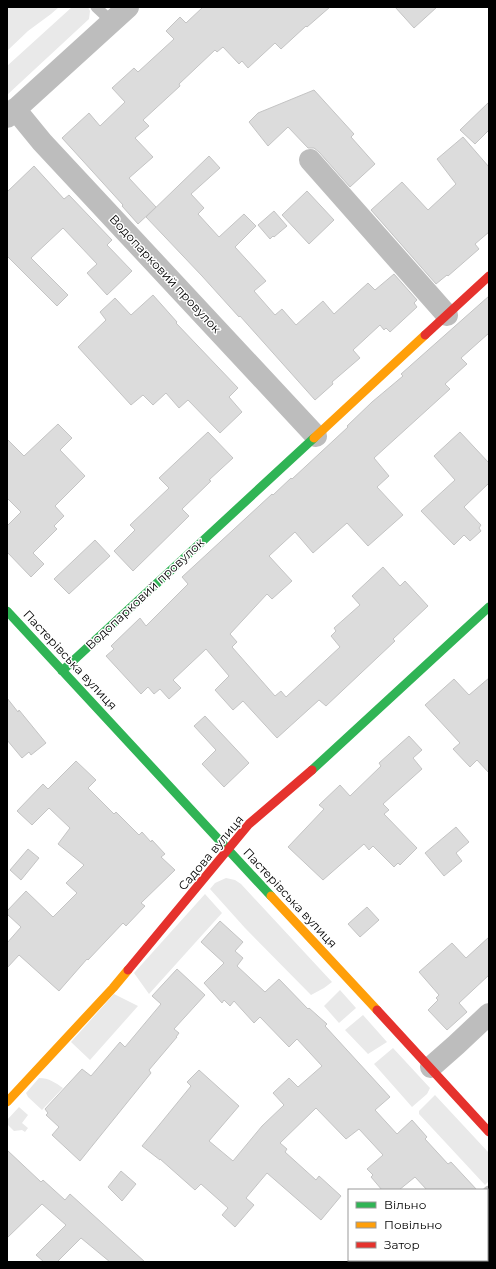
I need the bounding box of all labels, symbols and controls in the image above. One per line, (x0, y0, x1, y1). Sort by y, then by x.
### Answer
street label: Водопарковий провулок (106, 211, 224, 336)
street label: Водопарковий провулок (82, 535, 207, 653)
street label: Пастерівська вулиця (20, 607, 120, 713)
street label: Садова вулиця (175, 812, 246, 893)
street label: Пастерівська вулиця (240, 845, 340, 951)
legend (348, 1189, 488, 1261)
text: Вільно (384, 1197, 427, 1212)
text: Повільно (384, 1217, 443, 1232)
text: Затор (384, 1237, 420, 1252)

